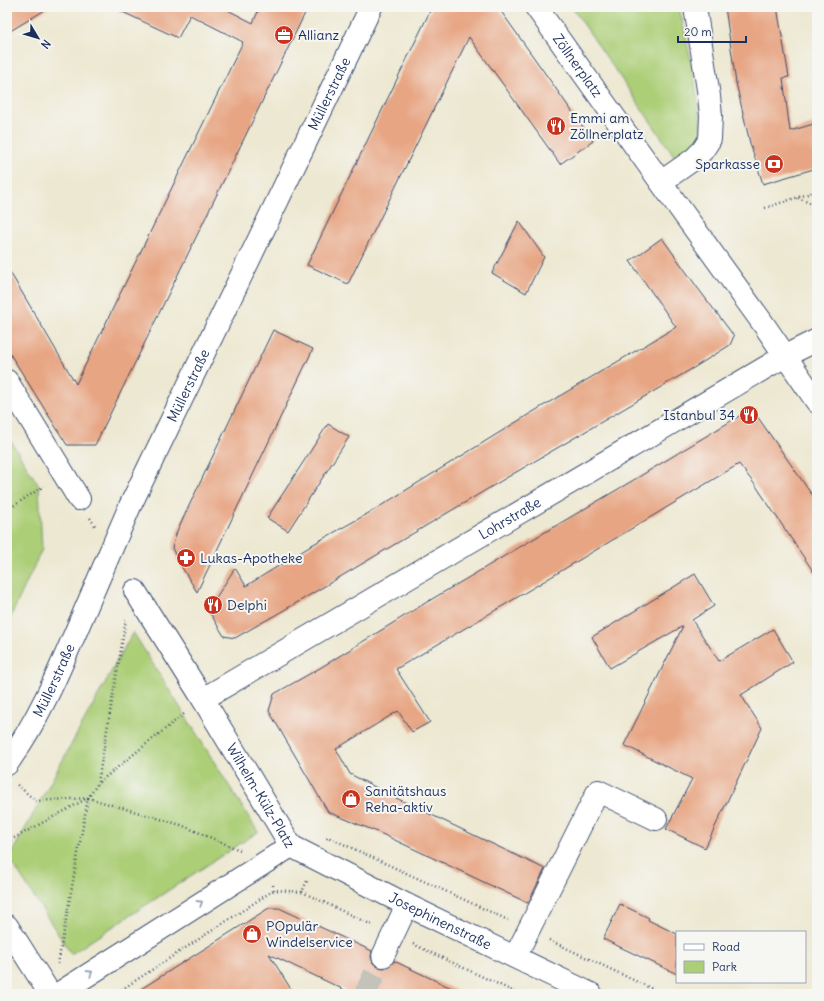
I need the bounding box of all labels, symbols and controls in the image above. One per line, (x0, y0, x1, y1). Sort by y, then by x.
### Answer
north arrow (18, 18, 58, 58)
scale bar (678, 18, 746, 44)
office icon: Allianz (273, 24, 295, 46)
text: 20 m (684, 24, 712, 39)
place label: Allianz (298, 26, 339, 44)
street label: Zöllnerplatz (549, 30, 607, 101)
text: N (38, 37, 54, 51)
street label: Müllerstraße (304, 54, 354, 133)
place label: Emmi am Zöllnerplatz (570, 109, 644, 143)
restaurant icon: Emmi am Zöllnerplatz (545, 115, 567, 137)
bank icon: Sparkasse (763, 153, 785, 175)
place label: Sparkasse (695, 155, 760, 173)
street label: Müllerstraße (163, 346, 213, 425)
restaurant icon: Istanbul 34 (738, 404, 760, 426)
place label: Istanbul 34 (663, 406, 735, 424)
street label: Lohrstraße (475, 493, 544, 544)
pharmacy icon: Lukas-Apotheke (175, 547, 197, 569)
place label: Lukas-Apotheke (200, 549, 303, 567)
restaurant icon: Delphi (202, 594, 224, 616)
place label: Delphi (227, 596, 267, 614)
street label: Müllerstraße (29, 641, 79, 720)
street label: Wilhelm-Külz-Platz (222, 740, 299, 851)
place label: Sanitätshaus Reha-aktiv (365, 782, 446, 816)
shop icon: Sanitätshaus Reha-aktiv (340, 788, 362, 810)
street label: Josephinenstraße (386, 888, 494, 953)
one-way arrow (196, 900, 203, 908)
place label: POpulär Windelservice (266, 917, 353, 951)
shop icon: POpulär Windelservice (241, 923, 263, 945)
legend (676, 931, 806, 983)
text: Road (712, 939, 740, 954)
text: Park (712, 959, 737, 974)
one-way arrow (86, 971, 93, 978)

